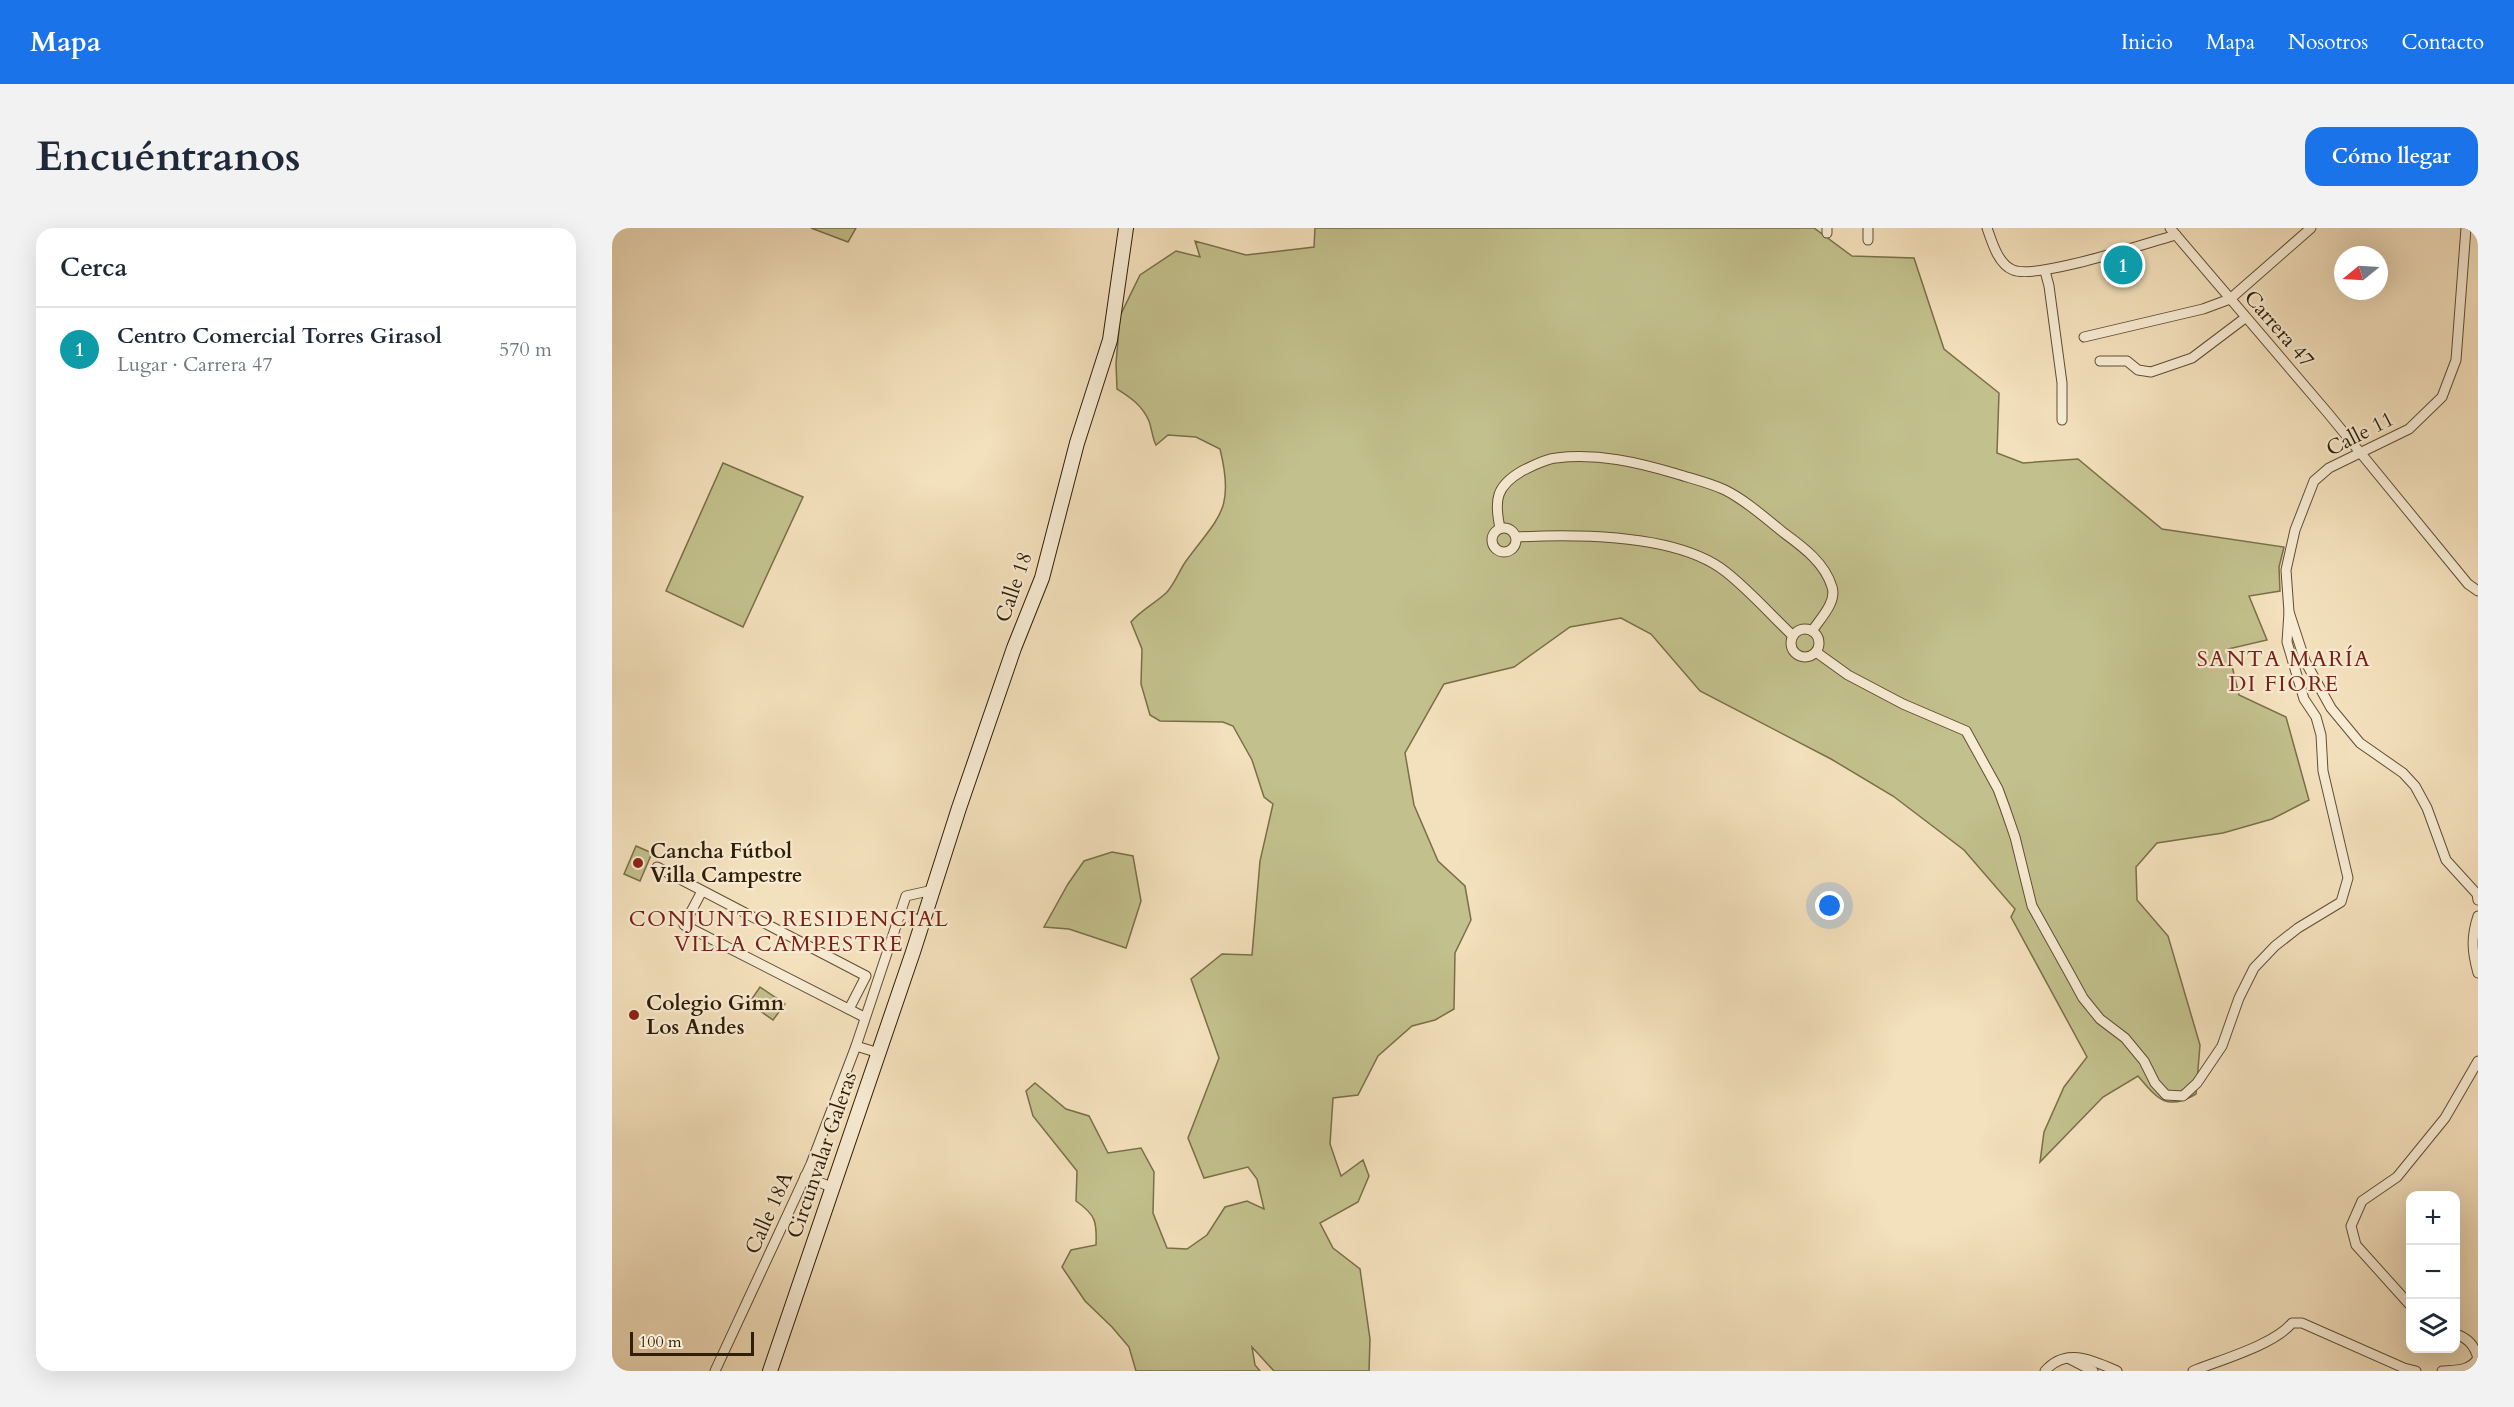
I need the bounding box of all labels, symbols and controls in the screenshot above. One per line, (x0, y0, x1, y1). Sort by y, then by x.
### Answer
text: Mapa (30, 23, 101, 61)
text: Inicio (2121, 28, 2173, 57)
text: Mapa (2206, 28, 2255, 57)
text: Nosotros (2288, 28, 2368, 57)
text: Contacto (2401, 28, 2484, 57)
button: Cómo llegar (2305, 127, 2478, 186)
text: Encuéntranos (36, 128, 301, 185)
pin: 1 (2104, 243, 2142, 288)
north arrow (2334, 246, 2388, 300)
text: Cerca (60, 250, 127, 285)
street label: Carrera 47 (2237, 284, 2321, 374)
text: Centro Comercial Torres Girasol (117, 321, 442, 351)
text: 1 (74, 336, 85, 363)
text: 570 m (499, 336, 552, 363)
text: Lugar · Carrera 47 (117, 351, 272, 378)
street label: Calle 11 (2321, 405, 2399, 463)
street label: Calle 18 (988, 548, 1040, 626)
district label: SANTA MARÍA DI FIORE (2197, 644, 2371, 699)
place label: Cancha Fútbol Villa Campestre (650, 837, 802, 890)
marker: Cancha Fútbol Villa Campestre (631, 856, 645, 870)
your location (1815, 891, 1844, 920)
district label: CONJUNTO RESIDENCIAL VILLA CAMPESTRE (629, 904, 949, 959)
place label: Colegio Gimn Los Andes (646, 989, 785, 1042)
marker: Colegio Gimn Los Andes (627, 1008, 641, 1022)
street label: Circunvalar Galeras (780, 1068, 864, 1242)
street label: Calle 18A (738, 1167, 800, 1259)
map controls (2406, 1191, 2460, 1353)
button: + (2406, 1191, 2460, 1245)
button: − (2406, 1245, 2460, 1299)
button: layers (2406, 1299, 2460, 1353)
scale bar (630, 1329, 754, 1356)
text: 100 m (639, 1331, 681, 1353)

